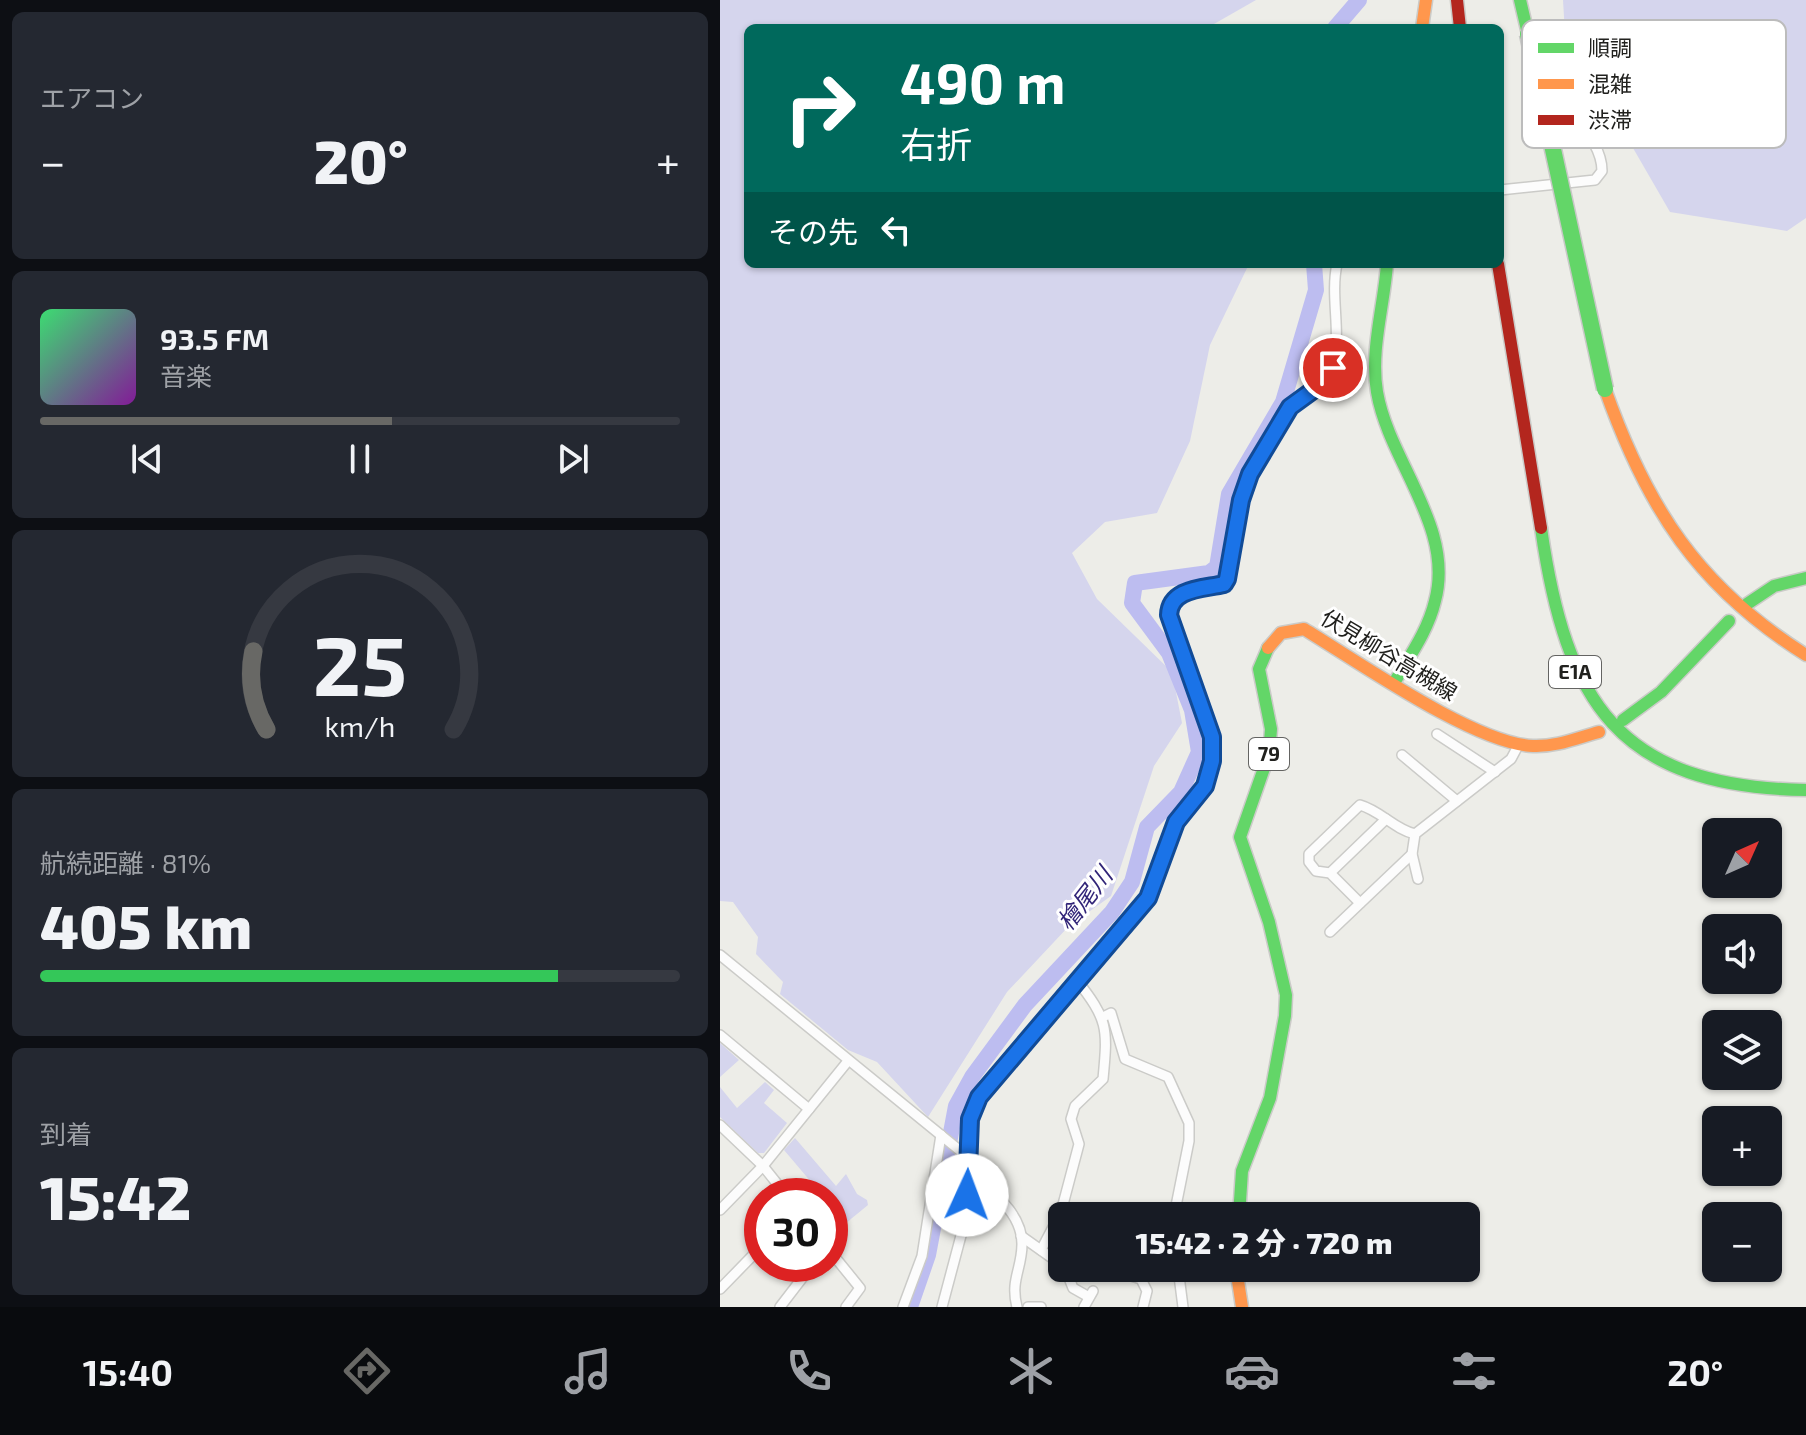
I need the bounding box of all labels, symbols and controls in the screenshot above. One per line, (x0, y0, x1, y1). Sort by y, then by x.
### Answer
legend (1522, 20, 1786, 148)
text: 順調 (1588, 34, 1632, 60)
text: 490 m (900, 48, 1065, 115)
icon: right (768, 56, 872, 160)
text: 混雑 (1588, 70, 1632, 96)
text: エアコン (40, 82, 144, 113)
text: 渋滞 (1588, 106, 1632, 132)
text: 右折 (900, 122, 972, 165)
text: 20° (314, 124, 408, 196)
text: − (40, 134, 66, 187)
text: + (656, 134, 680, 187)
icon: left (874, 208, 918, 252)
text: その先 (768, 213, 858, 249)
text: 93.5 FM (160, 320, 269, 356)
pin (1299, 334, 1367, 402)
icon: arrive (1311, 346, 1355, 390)
text: 音楽 (160, 360, 212, 391)
icon: previous (125, 437, 169, 481)
icon: pause (338, 437, 382, 481)
icon: next (551, 437, 595, 481)
street label: 伏見柳谷高槻線 (1317, 603, 1462, 705)
text: 25 (313, 612, 407, 712)
road number: E1A (1549, 656, 1601, 688)
text: km/h (325, 708, 395, 743)
road number: 79 (1249, 738, 1289, 770)
north arrow (1702, 818, 1782, 898)
map controls (1702, 818, 1782, 1282)
text: 航続距離 · 81% (40, 847, 211, 878)
water label: 檜尾川 (1050, 858, 1119, 935)
text: 405 km (40, 889, 252, 961)
button: sound (1702, 914, 1782, 994)
button: layers (1702, 1010, 1782, 1090)
button: + (1702, 1106, 1782, 1186)
text: 到着 (40, 1118, 92, 1149)
position arrow (925, 1153, 1009, 1237)
text: 15:42 (40, 1160, 191, 1232)
speed limit sign: 30 (744, 1178, 848, 1282)
button: − (1702, 1202, 1782, 1282)
text: 15:42 · 2 分 · 720 m (1136, 1224, 1392, 1260)
icon: directions (339, 1343, 395, 1399)
icon: music (560, 1343, 616, 1399)
icon: phone (781, 1343, 837, 1399)
icon: climate (1003, 1343, 1059, 1399)
icon: car (1224, 1343, 1280, 1399)
icon: filters (1446, 1343, 1502, 1399)
text: 15:40 (83, 1350, 173, 1393)
text: 20° (1667, 1350, 1723, 1393)

